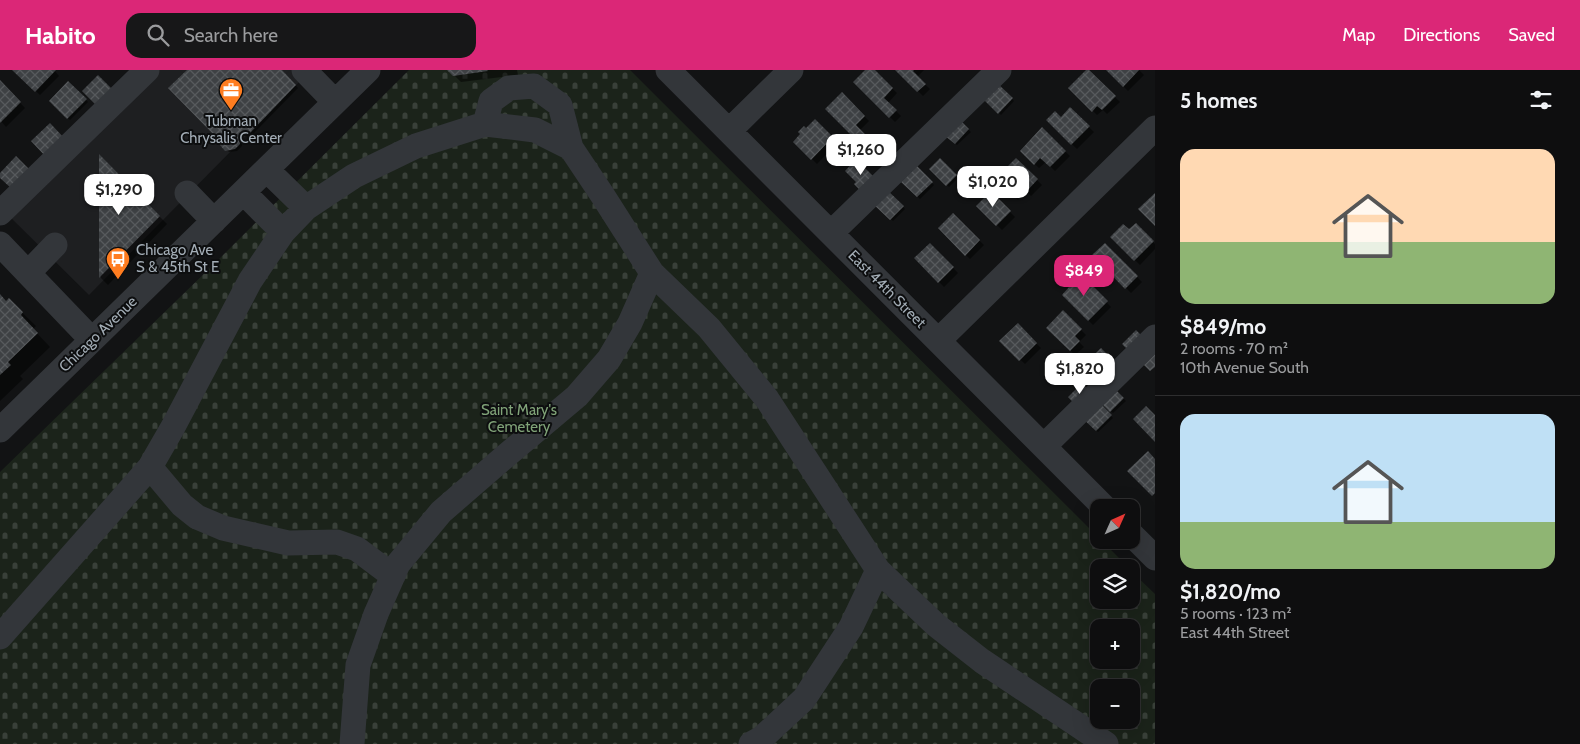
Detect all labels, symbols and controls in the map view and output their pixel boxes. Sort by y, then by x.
search box [126,13,476,58]
text: Habito [25,21,96,50]
icon: search [144,21,172,49]
text: Search here [184,24,278,47]
text: Map [1342,24,1375,46]
text: Directions [1403,24,1480,46]
text: Saved [1508,24,1555,46]
office icon: Tubman Chrysalis Center [218,77,244,111]
icon: filters [1527,86,1555,114]
text: 5 homes [1180,88,1258,113]
place label: Tubman Chrysalis Center [180,112,282,147]
pin: $1,260 [820,134,902,176]
text: $1,260 [837,140,885,159]
pin: $1,020 [952,166,1034,208]
text: $1,020 [968,172,1018,191]
pin: $1,290 [78,174,160,216]
text: $1,290 [95,180,143,199]
icon: home [1323,181,1413,271]
place label: Chicago Ave S & 45th St E [136,241,219,276]
bus stop icon: Chicago Ave S & 45th St E [105,246,131,280]
street label: East 44th Street [844,246,930,332]
pin: $849 [1054,254,1114,297]
text: $849 [1065,261,1103,280]
street label: Chicago Avenue [55,292,141,376]
text: $849/mo [1180,314,1266,339]
text: 2 rooms · 70 m² [1180,339,1288,358]
pin: $1,820 [1039,352,1121,395]
text: 10th Avenue South [1180,358,1309,377]
text: $1,820 [1056,359,1104,378]
park label: Saint Mary's Cemetery [481,401,557,436]
icon: home [1323,447,1413,537]
north arrow [1090,499,1140,549]
map controls [1090,499,1140,729]
button: layers [1090,559,1140,609]
text: $1,820/mo [1180,579,1280,604]
text: 5 rooms · 123 m² [1180,604,1292,623]
button: + [1090,619,1140,669]
text: East 44th Street [1180,623,1289,642]
button: − [1090,679,1140,729]

